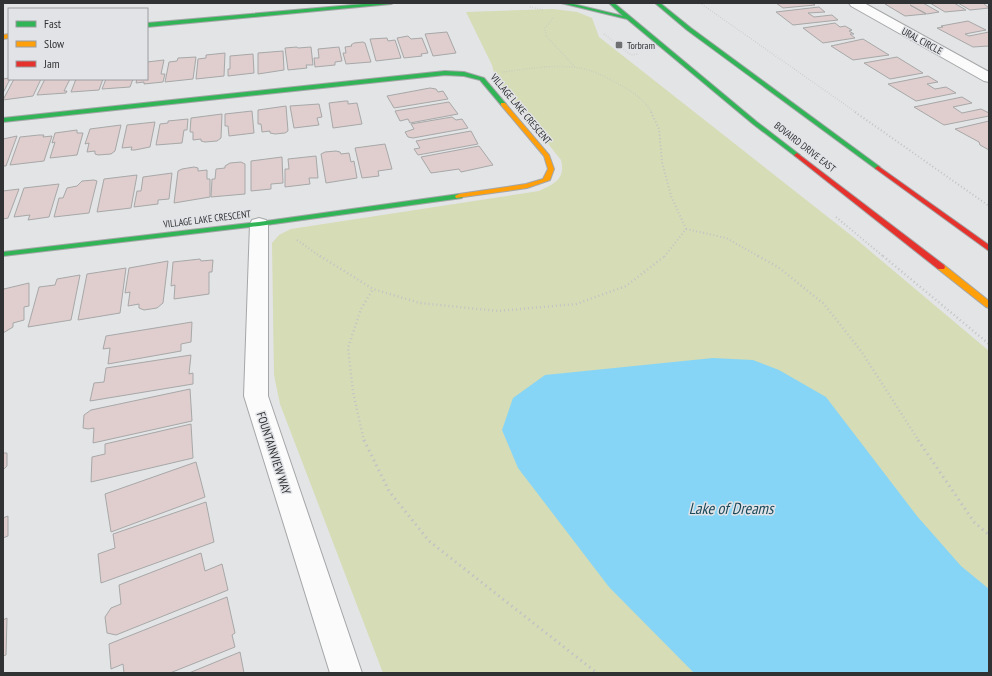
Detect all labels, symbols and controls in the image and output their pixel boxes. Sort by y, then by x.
legend [8,8,148,80]
text: Fast [44,16,62,31]
street label: URAL CIRCLE [899,24,945,58]
text: Slow [44,36,65,51]
place label: Torbram [627,39,655,52]
marker: Torbram [614,40,624,50]
text: Jam [43,56,60,71]
street label: VILLAGE LAKE CRESCENT [487,70,555,147]
street label: BOVAIRD DRIVE EAST [772,119,839,175]
street label: VILLAGE LAKE CRESCENT [161,207,252,231]
street label: FOUNTAINVIEW WAY [254,410,295,497]
water label: Lake of Dreams [689,498,775,518]

